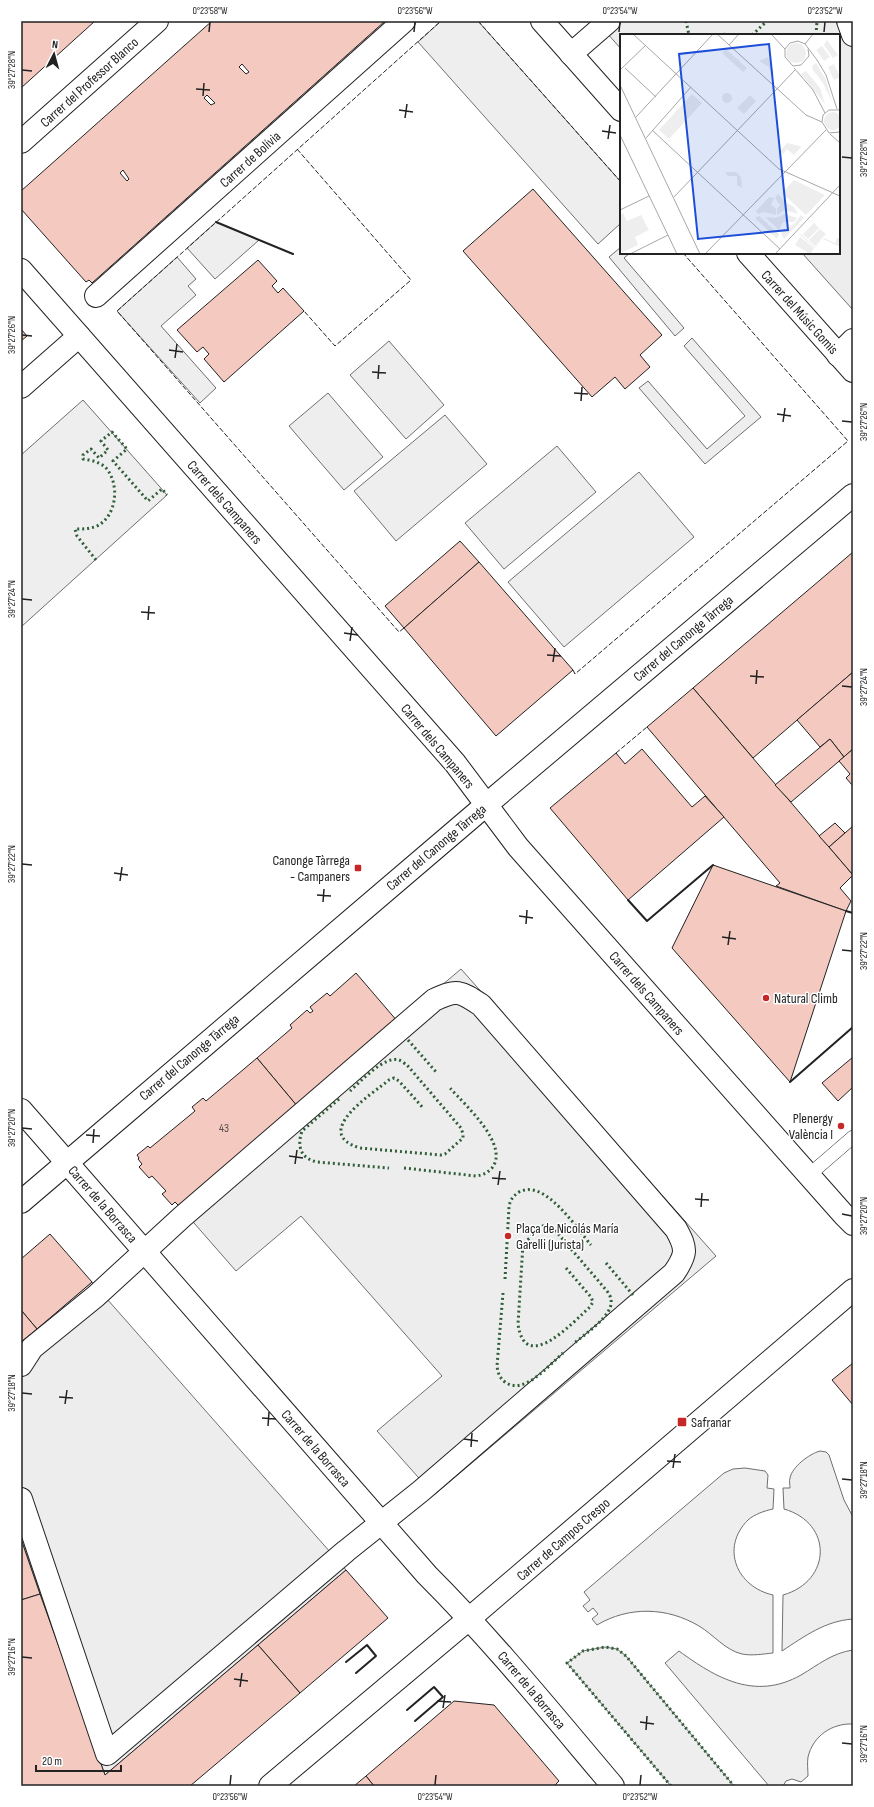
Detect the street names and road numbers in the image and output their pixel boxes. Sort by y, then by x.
street label: Carrer del Professor Blanco [37,34,142,131]
street label: Carrer de Bolívia [216,128,284,191]
street label: Carrer del Músic Gomis [758,267,842,358]
street label: Carrer dels Campaners [184,457,266,548]
street label: Carrer del Canonge Tàrrega [630,592,737,685]
street label: Carrer dels Campaners [397,700,478,792]
street label: Carrer del Canonge Tàrrega [383,801,490,894]
street label: Carrer dels Campaners [606,948,688,1039]
street label: Carrer del Canonge Tàrrega [136,1011,243,1104]
street label: Carrer de la Borrasca [65,1162,141,1246]
street label: Carrer de la Borrasca [278,1406,354,1490]
street label: Carrer de Campos Crespo [513,1494,614,1584]
street label: Carrer de la Borrasca [494,1648,569,1733]

